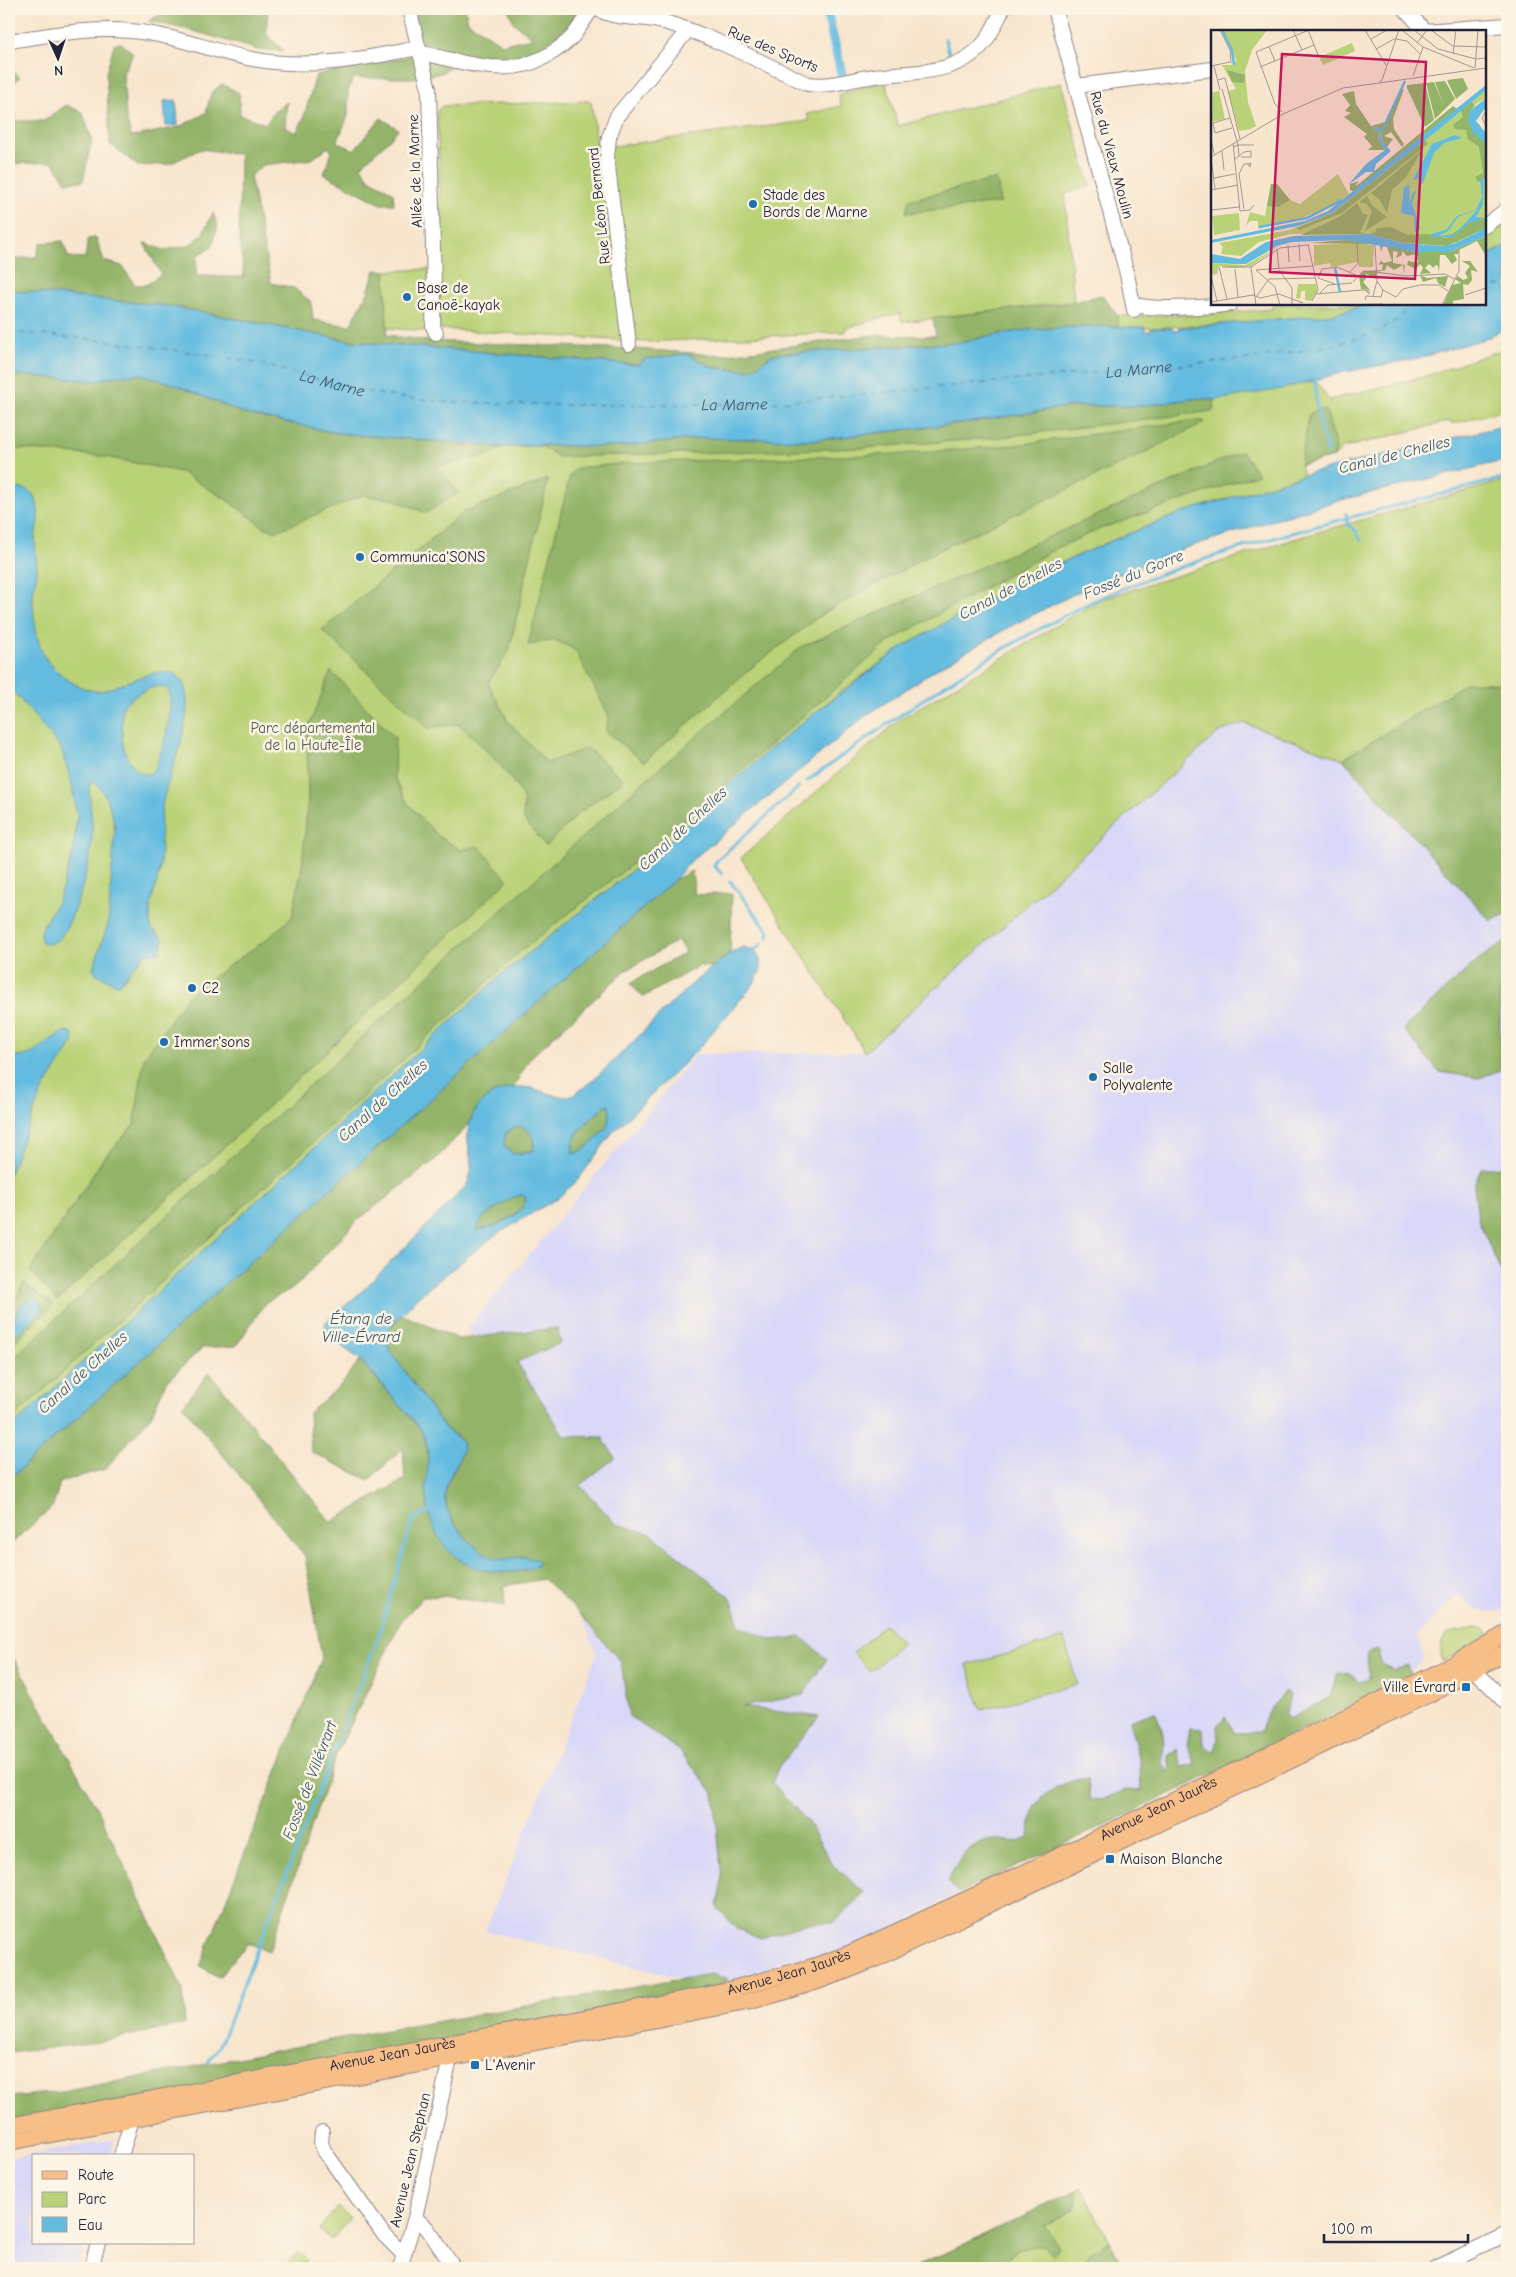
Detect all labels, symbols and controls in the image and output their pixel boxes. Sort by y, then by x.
street label: Rue des Sports [725,22,821,76]
inset map [1211,30,1486,305]
north arrow [32,32,82,82]
text: N [54,62,64,79]
street label: Rue du Vieux Moulin [1086,89,1138,221]
street label: Allée de la Marne [404,113,426,228]
street label: Rue Léon Bernard [584,147,614,265]
place label: Stade des Bords de Marne [763,186,868,221]
marker: Stade des Bords de Marne [747,198,759,210]
place label: Base de Canoë-kayak [417,279,501,314]
marker: Base de Canoë-kayak [401,291,413,303]
water label: La Marne [1105,358,1173,382]
water label: La Marne [298,367,367,401]
water label: La Marne [701,395,769,414]
water label: Canal de Chelles [1337,432,1452,477]
water label: Fossé du Gorre [1081,547,1186,603]
place label: Communica'SONS [370,548,485,566]
marker: Communica'SONS [354,551,366,563]
water label: Canal de Chelles [956,554,1065,624]
park label: Parc départemental de la Haute-Île [251,719,375,754]
water label: Canal de Chelles [635,783,731,874]
place label: C2 [202,979,219,997]
marker: C2 [186,982,198,994]
place label: Immer'sons [174,1033,250,1051]
marker: Immer'sons [158,1036,170,1048]
water label: Canal de Chelles [334,1056,431,1146]
place label: Salle Polyvalente [1103,1059,1173,1094]
marker: Salle Polyvalente [1087,1071,1099,1083]
water label: Étang de Ville-Évrard [322,1309,401,1346]
water label: Canal de Chelles [34,1328,131,1418]
place label: Ville Évrard [1383,1677,1456,1696]
marker: Ville Évrard [1460,1681,1472,1693]
water label: Fossé de Villévrart [279,1718,341,1842]
street label: Avenue Jean Jaurès [1097,1772,1220,1844]
place label: Maison Blanche [1120,1850,1223,1868]
marker: Maison Blanche [1104,1853,1116,1865]
street label: Avenue Jean Jaurès [725,1945,853,1999]
street label: Avenue Jean Jaurès [328,2033,457,2075]
place label: L'Avenir [485,2056,535,2074]
marker: L'Avenir [469,2059,481,2071]
street label: Avenue Jean Stephan [386,2091,434,2229]
legend [32,2154,195,2244]
text: Route [78,2166,114,2184]
text: Parc [78,2190,106,2208]
scale bar [1324,2212,1467,2244]
text: Eau [78,2216,102,2234]
text: 100 m [1331,2220,1373,2238]

